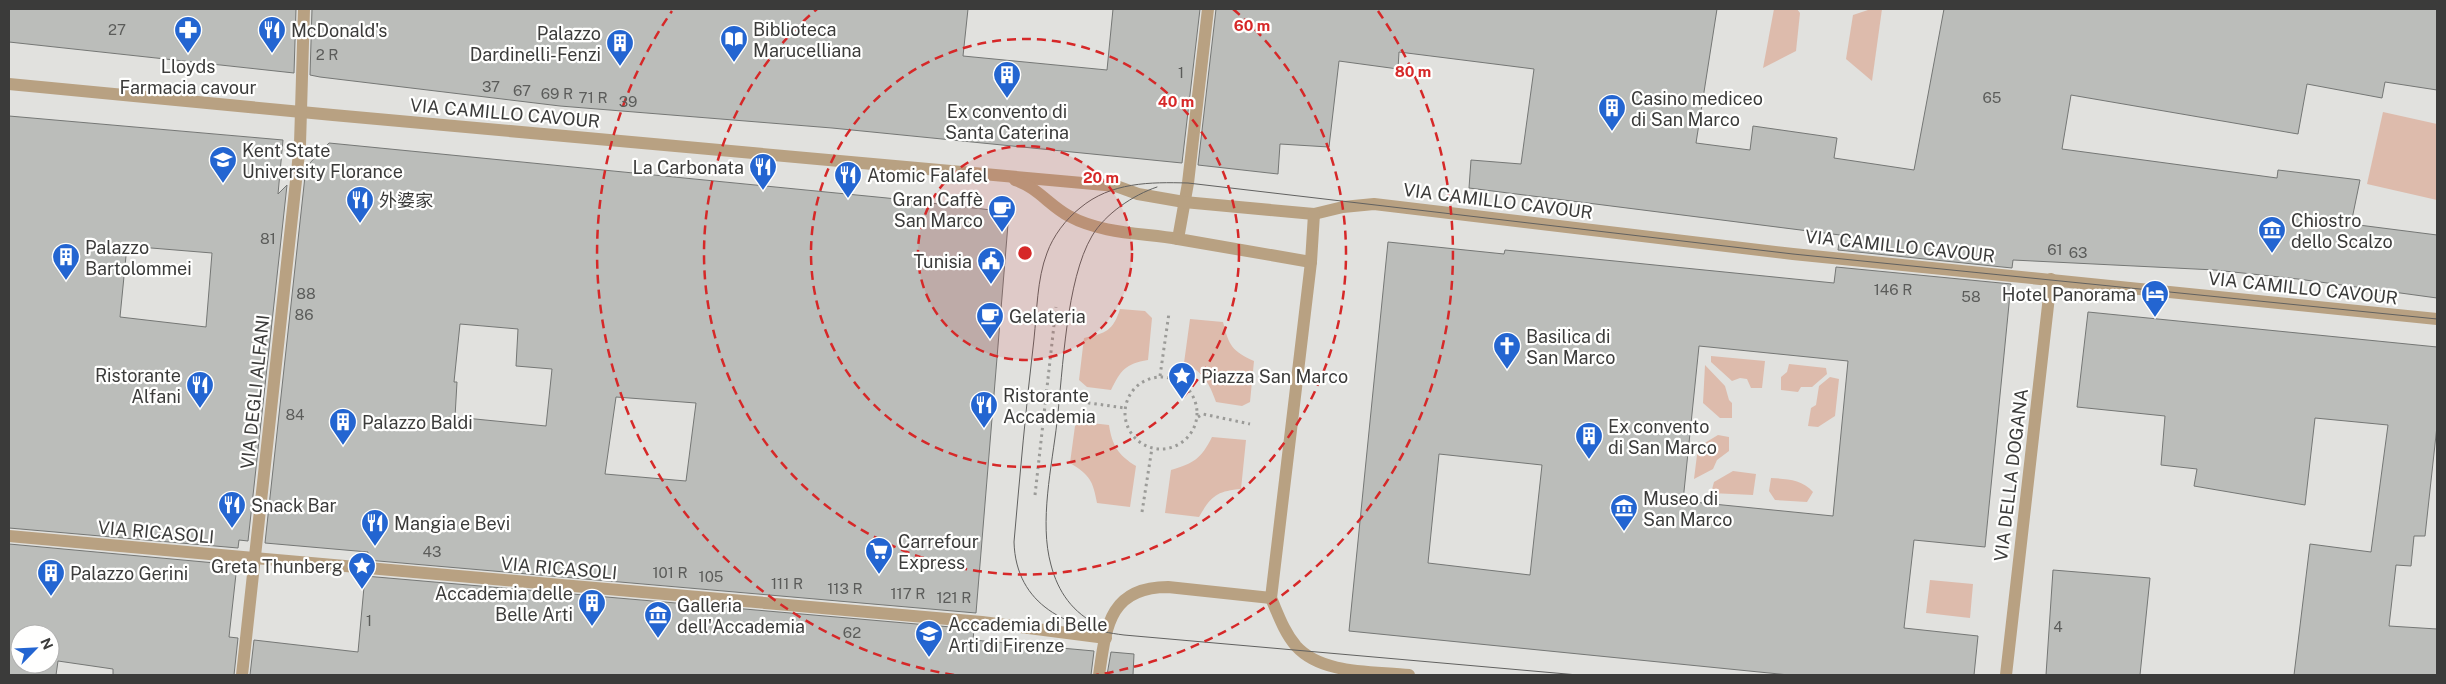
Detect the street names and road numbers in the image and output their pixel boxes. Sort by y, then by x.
street label: VIA CAMILLO CAVOUR [409,94,601,132]
street label: VIA CAMILLO CAVOUR [1402,179,1594,223]
street label: VIA CAMILLO CAVOUR [1804,226,1996,266]
street label: VIA CAMILLO CAVOUR [2207,268,2399,308]
street label: VIA DEGLI ALFANI [236,314,274,470]
street label: VIA DELLA DOGANA [1990,387,2032,563]
street label: VIA RICASOLI [97,516,215,548]
street label: VIA RICASOLI [500,552,618,584]

